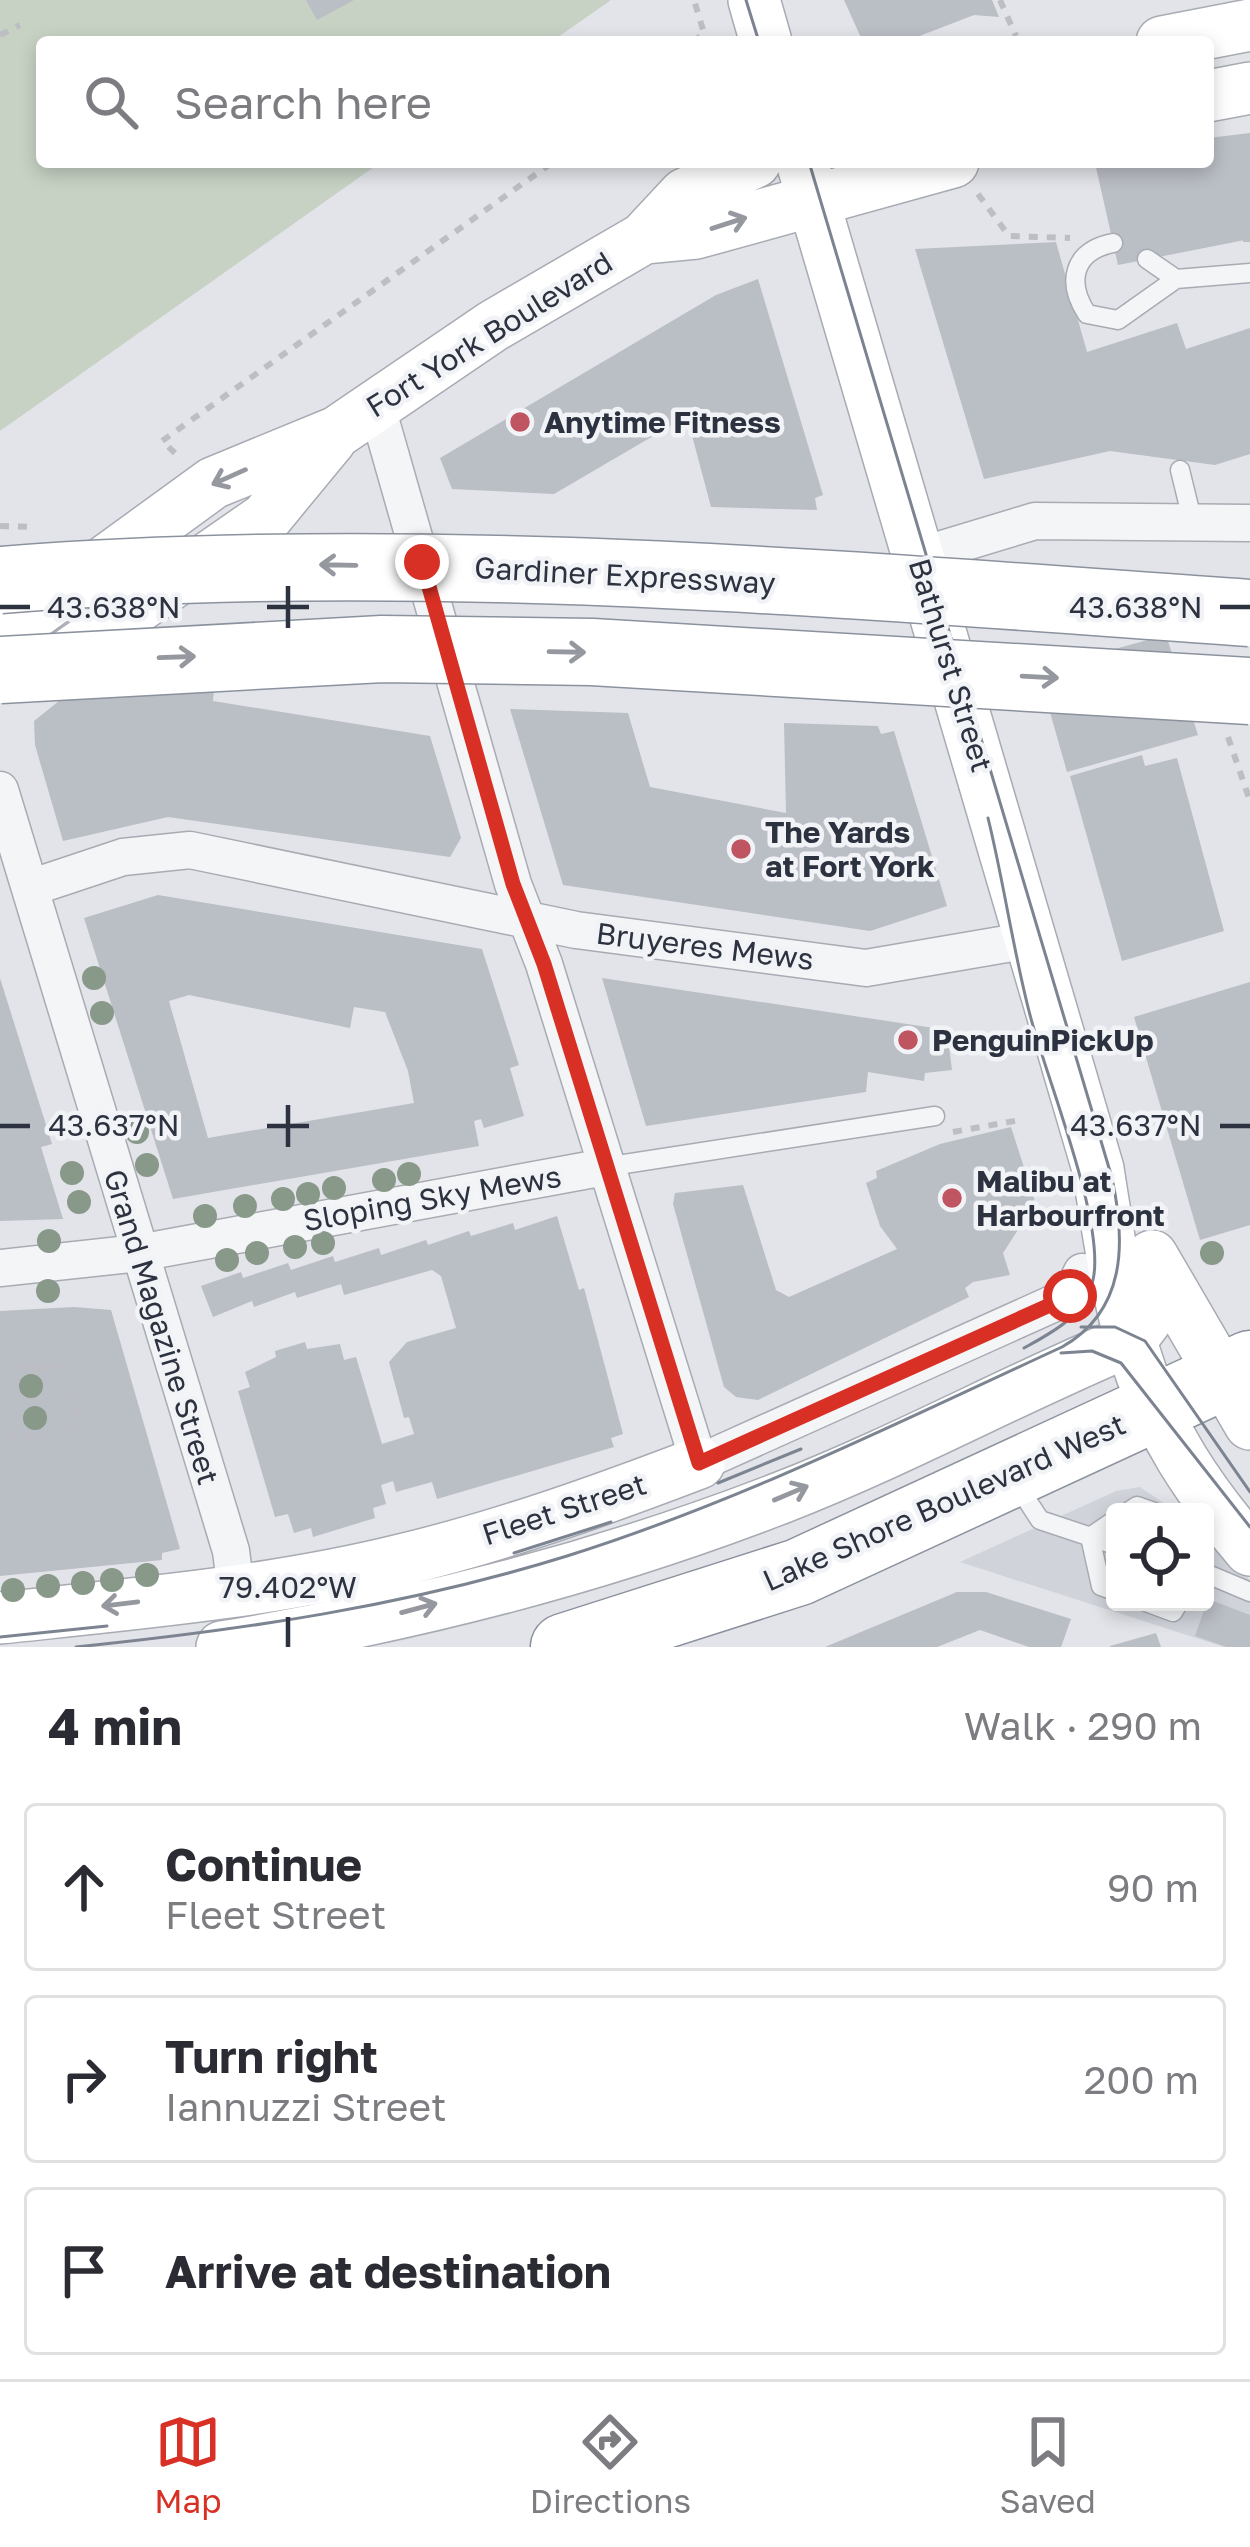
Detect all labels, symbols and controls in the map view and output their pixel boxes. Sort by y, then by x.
search box [36,36,1214,168]
icon: search [78,69,144,135]
text: Search here [174,75,432,129]
one-way arrow [709,210,747,232]
street label: Fort York Boulevard [359,244,619,424]
place label: Anytime Fitness [544,404,781,440]
marker: Anytime Fitness [507,409,533,435]
one-way arrow [211,467,247,489]
route end [395,535,449,589]
street label: Gardiner Expressway [473,549,777,601]
one-way arrow [319,554,358,576]
street label: Bathurst Street [901,554,1001,776]
text: 43.638°N [47,589,181,625]
text: 43.638°N [1069,589,1203,625]
one-way arrow [547,640,586,663]
one-way arrow [157,645,196,668]
one-way arrow [1020,666,1059,689]
place label: The Yards at Fort York [765,814,935,884]
marker: The Yards at Fort York [728,836,754,862]
street label: Bruyeres Mews [594,915,816,977]
place label: PenguinPickUp [932,1022,1154,1058]
marker: PenguinPickUp [895,1027,921,1053]
text: 43.637°N [49,1107,179,1143]
text: 43.637°N [1071,1107,1201,1143]
street label: Sloping Sky Mews [300,1158,564,1238]
place label: Malibu at Harbourfront [976,1163,1165,1233]
street label: Grand Magazine Street [97,1165,227,1489]
marker: Malibu at Harbourfront [939,1185,965,1211]
route start [1043,1269,1097,1323]
street label: Lake Shore Boulevard West [757,1406,1131,1598]
street label: Fleet Street [477,1466,651,1552]
one-way arrow [772,1481,809,1502]
map controls [1106,1503,1214,1611]
button: locate [1106,1503,1214,1611]
text: 79.402°W [219,1569,357,1605]
one-way arrow [101,1594,140,1616]
one-way arrow [399,1595,437,1617]
text: 4 min [48,1695,182,1756]
text: Walk · 290 m [964,1702,1202,1749]
text: Continue [165,1837,362,1891]
icon: ahead [51,1854,117,1920]
text: 90 m [1107,1864,1199,1911]
text: Fleet Street [165,1891,386,1938]
text: Turn right [165,2029,378,2083]
icon: right [51,2046,117,2112]
text: 200 m [1084,2056,1199,2103]
text: Iannuzzi Street [165,2083,447,2130]
icon: arrive [51,2238,117,2304]
text: Arrive at destination [165,2244,611,2298]
tab: Map [154,2409,222,2520]
tab: Directions [530,2409,691,2520]
tab: Saved [999,2409,1096,2520]

